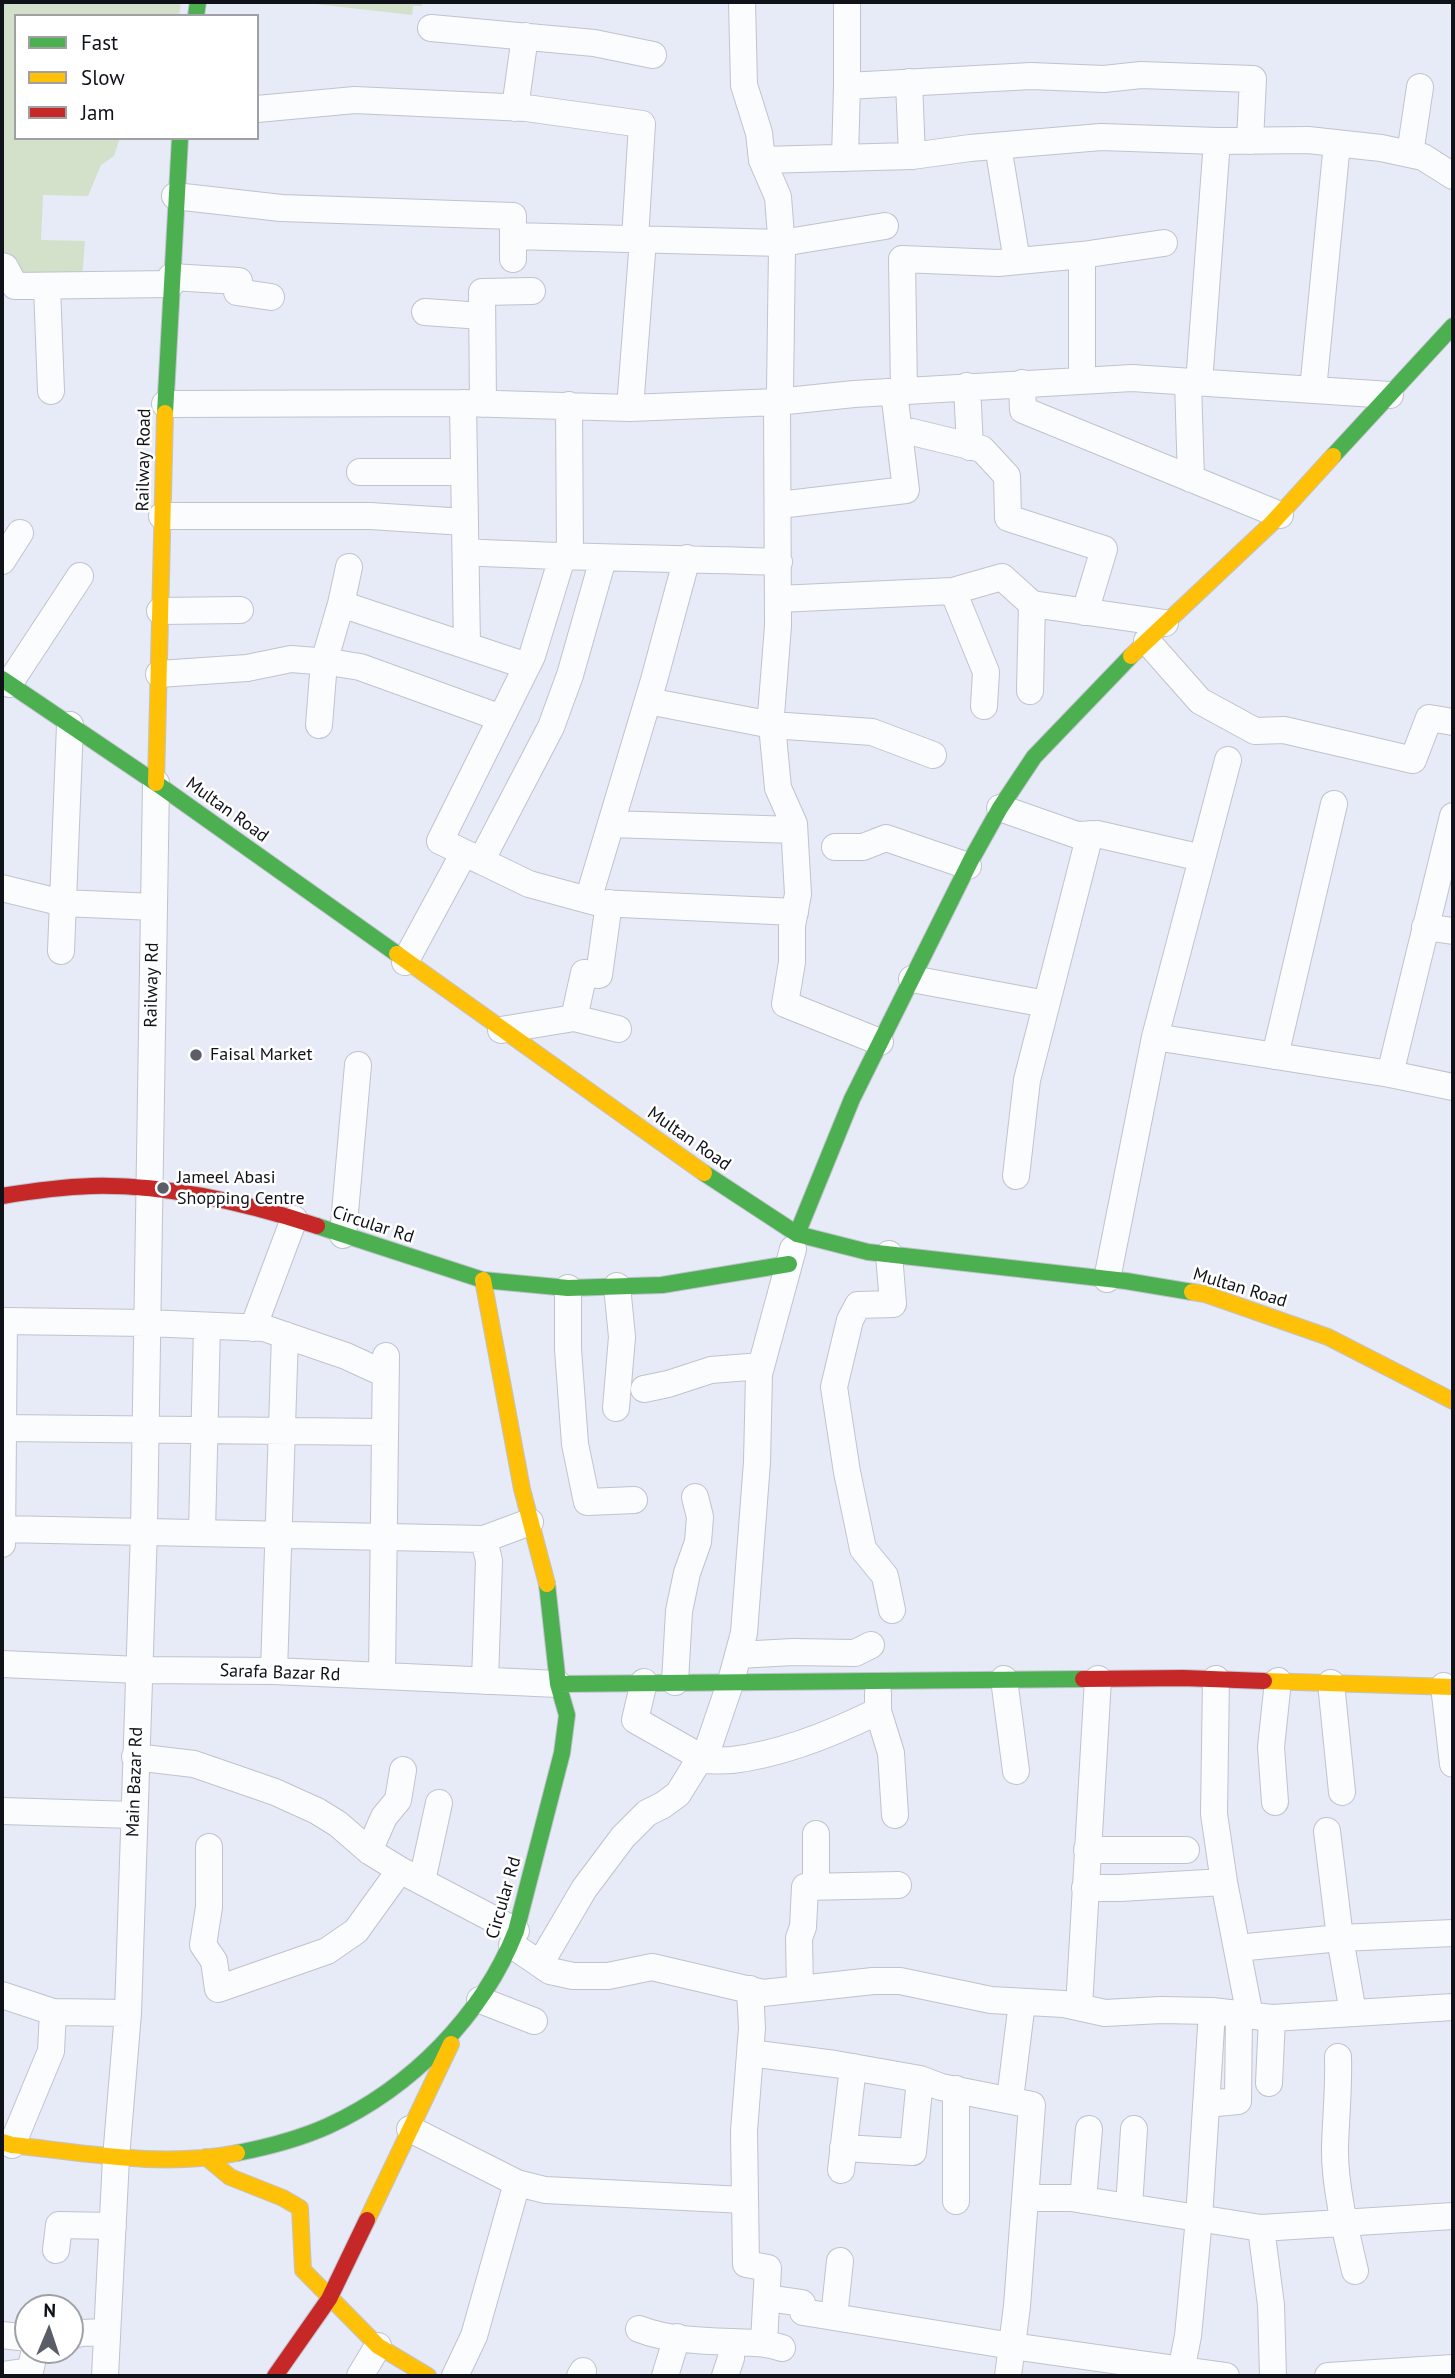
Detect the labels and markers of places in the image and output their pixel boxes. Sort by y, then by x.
place label: Faisal Market [210,1044,313,1066]
marker: Faisal Market [188,1047,204,1063]
place label: Jameel Abasi Shopping Centre [177,1167,305,1210]
marker: Jameel Abasi Shopping Centre [155,1180,171,1196]

